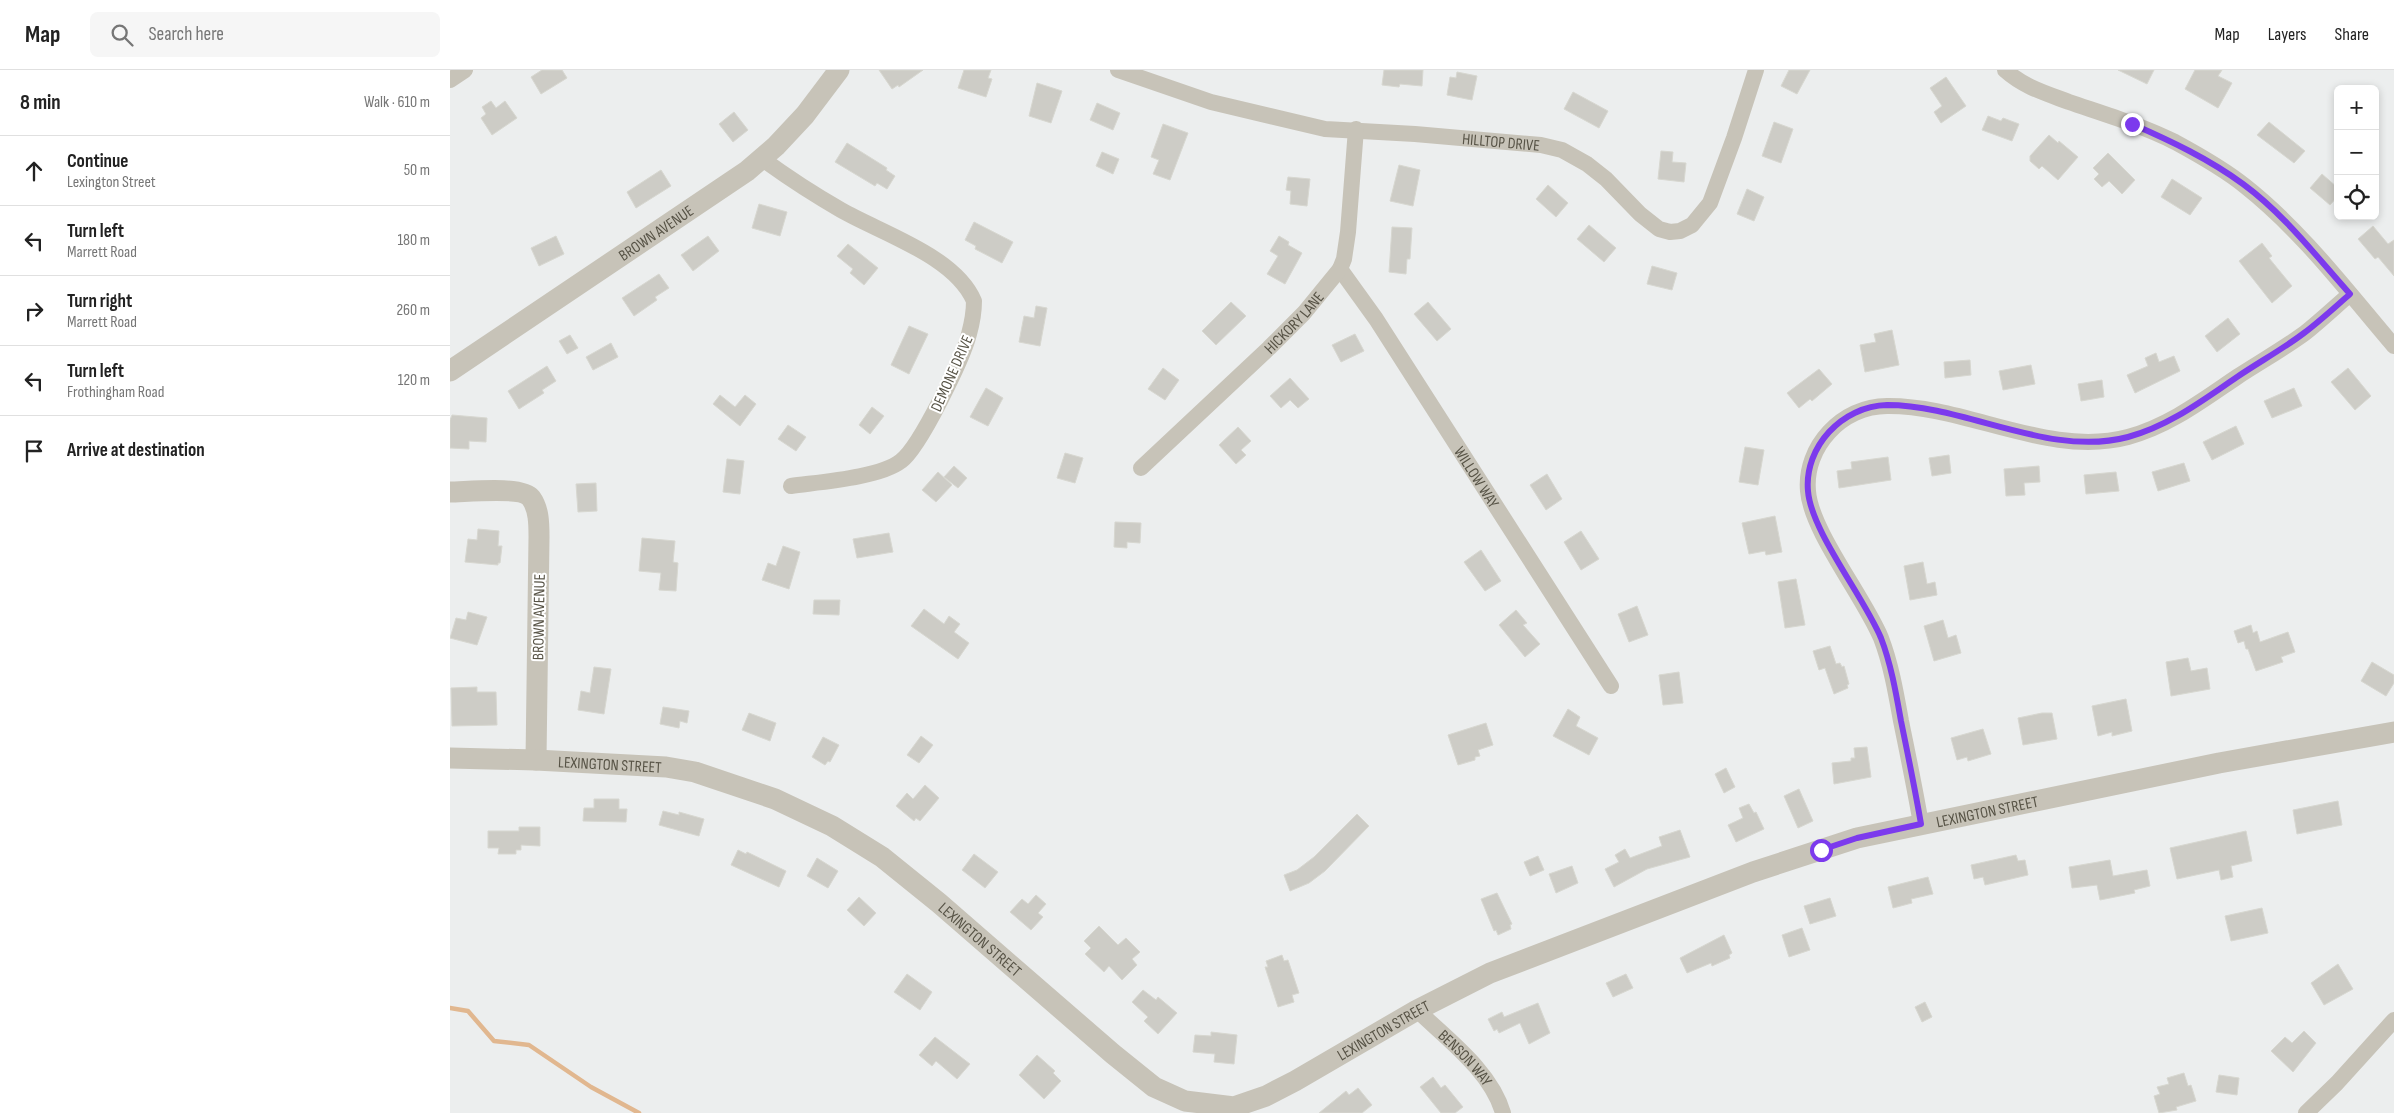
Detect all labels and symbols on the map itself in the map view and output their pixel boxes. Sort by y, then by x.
route end [2121,113,2144,136]
street label: HILLTOP DRIVE [1461,130,1541,156]
street label: BROWN AVENUE [615,202,698,266]
street label: HICKORY LANE [1261,288,1328,358]
street label: DEMONE DRIVE [927,333,978,415]
street label: WILLOW WAY [1449,443,1503,512]
street label: BROWN AVENUE [529,574,550,660]
street label: LEXINGTON STREET [557,753,663,778]
street label: LEXINGTON STREET [1935,793,2041,832]
route start [1810,839,1833,862]
street label: LEXINGTON STREET [934,899,1025,982]
street label: LEXINGTON STREET [1334,997,1434,1065]
street label: BENSON WAY [1434,1026,1496,1090]

